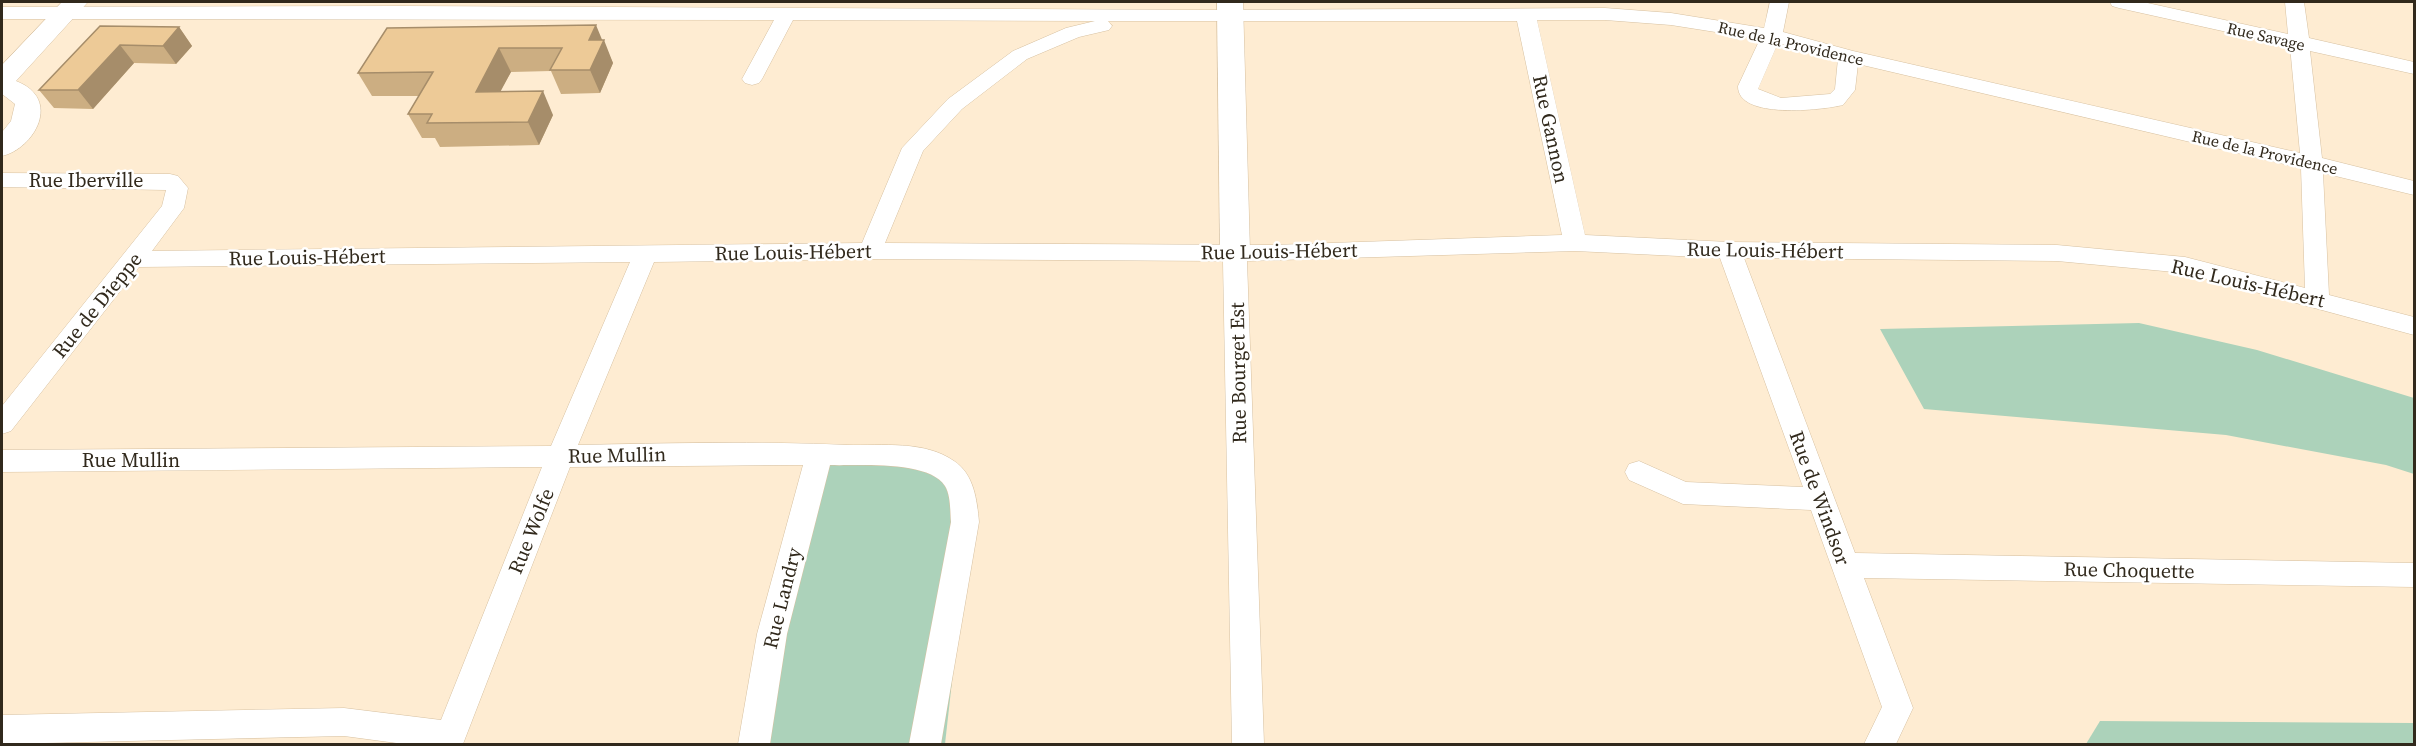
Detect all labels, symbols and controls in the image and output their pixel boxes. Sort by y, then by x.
street label: Rue de la Providence [1716,16,1866,70]
street label: Rue Savage [2225,16,2307,56]
street label: Rue Gannon [1526,72,1576,186]
street label: Rue de la Providence [2190,125,2340,179]
street label: Rue Iberville [28,166,144,194]
street label: Rue Louis-Hébert [1686,235,1844,265]
street label: Rue Louis-Hébert [1200,236,1358,266]
street label: Rue Louis-Hébert [714,237,872,267]
street label: Rue Louis-Hébert [228,242,386,272]
street label: Rue de Dieppe [46,246,148,364]
street label: Rue Louis-Hébert [2168,252,2328,314]
street label: Rue Bourget Est [1223,302,1253,444]
street label: Rue de Windsor [1783,427,1857,570]
street label: Rue Mullin [568,440,666,470]
street label: Rue Mullin [82,446,180,474]
street label: Rue Wolfe [501,484,561,578]
street label: Rue Landry [756,544,808,652]
street label: Rue Choquette [2063,555,2195,585]

